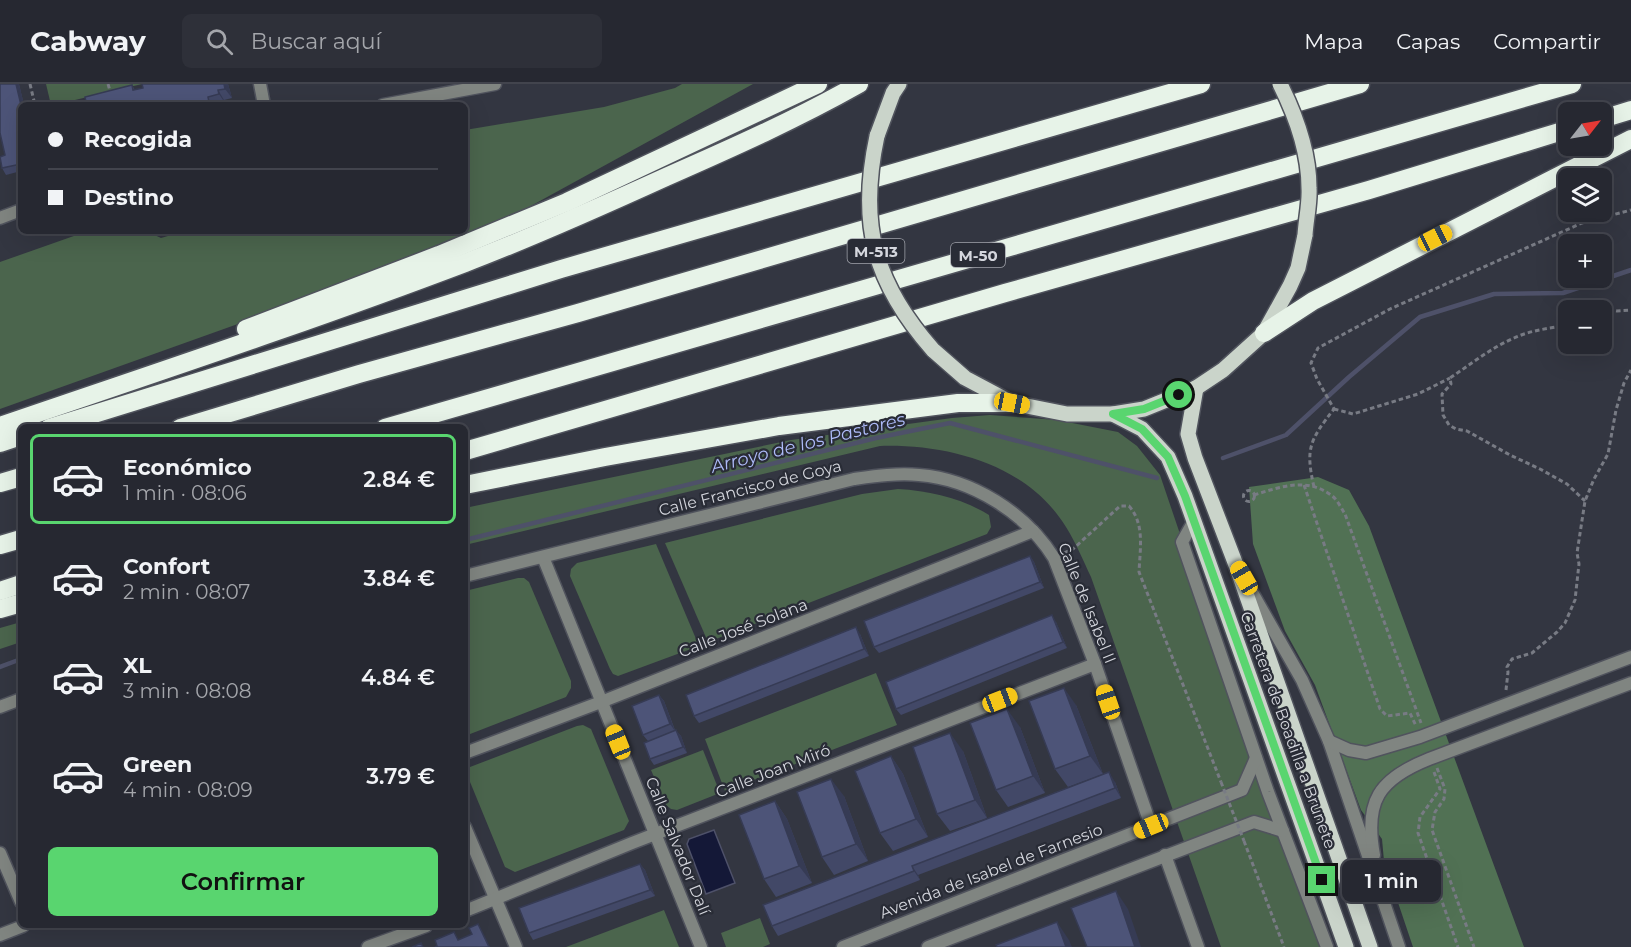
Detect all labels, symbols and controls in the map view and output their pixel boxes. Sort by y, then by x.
search box [182,14,602,68]
text: Cabway [30,24,146,58]
icon: search [203,25,236,58]
text: Buscar aquí [251,28,381,55]
text: Mapa [1304,29,1363,54]
text: Capas [1396,29,1460,54]
text: Compartir [1493,29,1601,54]
north arrow [1558,102,1612,156]
map controls [1558,102,1612,354]
text: Recogida [84,126,192,153]
button: layers [1558,168,1612,222]
text: Destino [84,184,174,211]
car [1415,222,1455,254]
button: + [1558,234,1612,288]
road number: M-513 [848,239,904,263]
road number: M-50 [951,243,1005,267]
button: − [1558,300,1612,354]
route start [1165,381,1192,408]
car [993,391,1031,415]
water label: Arroyo de los Pastores [708,408,908,478]
icon: car [51,452,105,506]
text: Económico [123,454,252,481]
street label: Calle Francisco de Goya [657,456,843,520]
text: 2.84 € [363,466,435,493]
text: 1 min · 08:06 [123,481,247,505]
street label: Calle de Isabel II [1054,540,1120,666]
icon: car [51,551,105,605]
text: Confort [123,553,210,580]
car [1227,558,1261,598]
text: 3.84 € [364,565,435,592]
text: 2 min · 08:07 [123,580,250,604]
street label: Calle José Solana [676,595,810,661]
street label: Carretera de Boadilla a Brunete [1236,609,1340,851]
icon: car [51,650,105,704]
text: XL [123,652,152,679]
text: 4.84 € [361,664,435,691]
text: 3 min · 08:08 [123,679,251,703]
car [1094,682,1122,722]
car [980,685,1020,715]
car [603,722,633,762]
street label: Calle Joan Miró [713,740,833,802]
icon: car [51,749,105,803]
text: Green [123,751,192,778]
text: 3.79 € [366,763,435,790]
street label: Calle Salvador Dalí [642,774,715,918]
text: 4 min · 08:09 [123,778,253,802]
car [1131,811,1171,841]
street label: Avenida de Isabel de Farnesio [877,820,1105,922]
button: Confirmar [48,847,438,916]
callout: 1 min [1343,859,1442,901]
route end [1308,866,1335,893]
text: 1 min [1365,869,1418,893]

